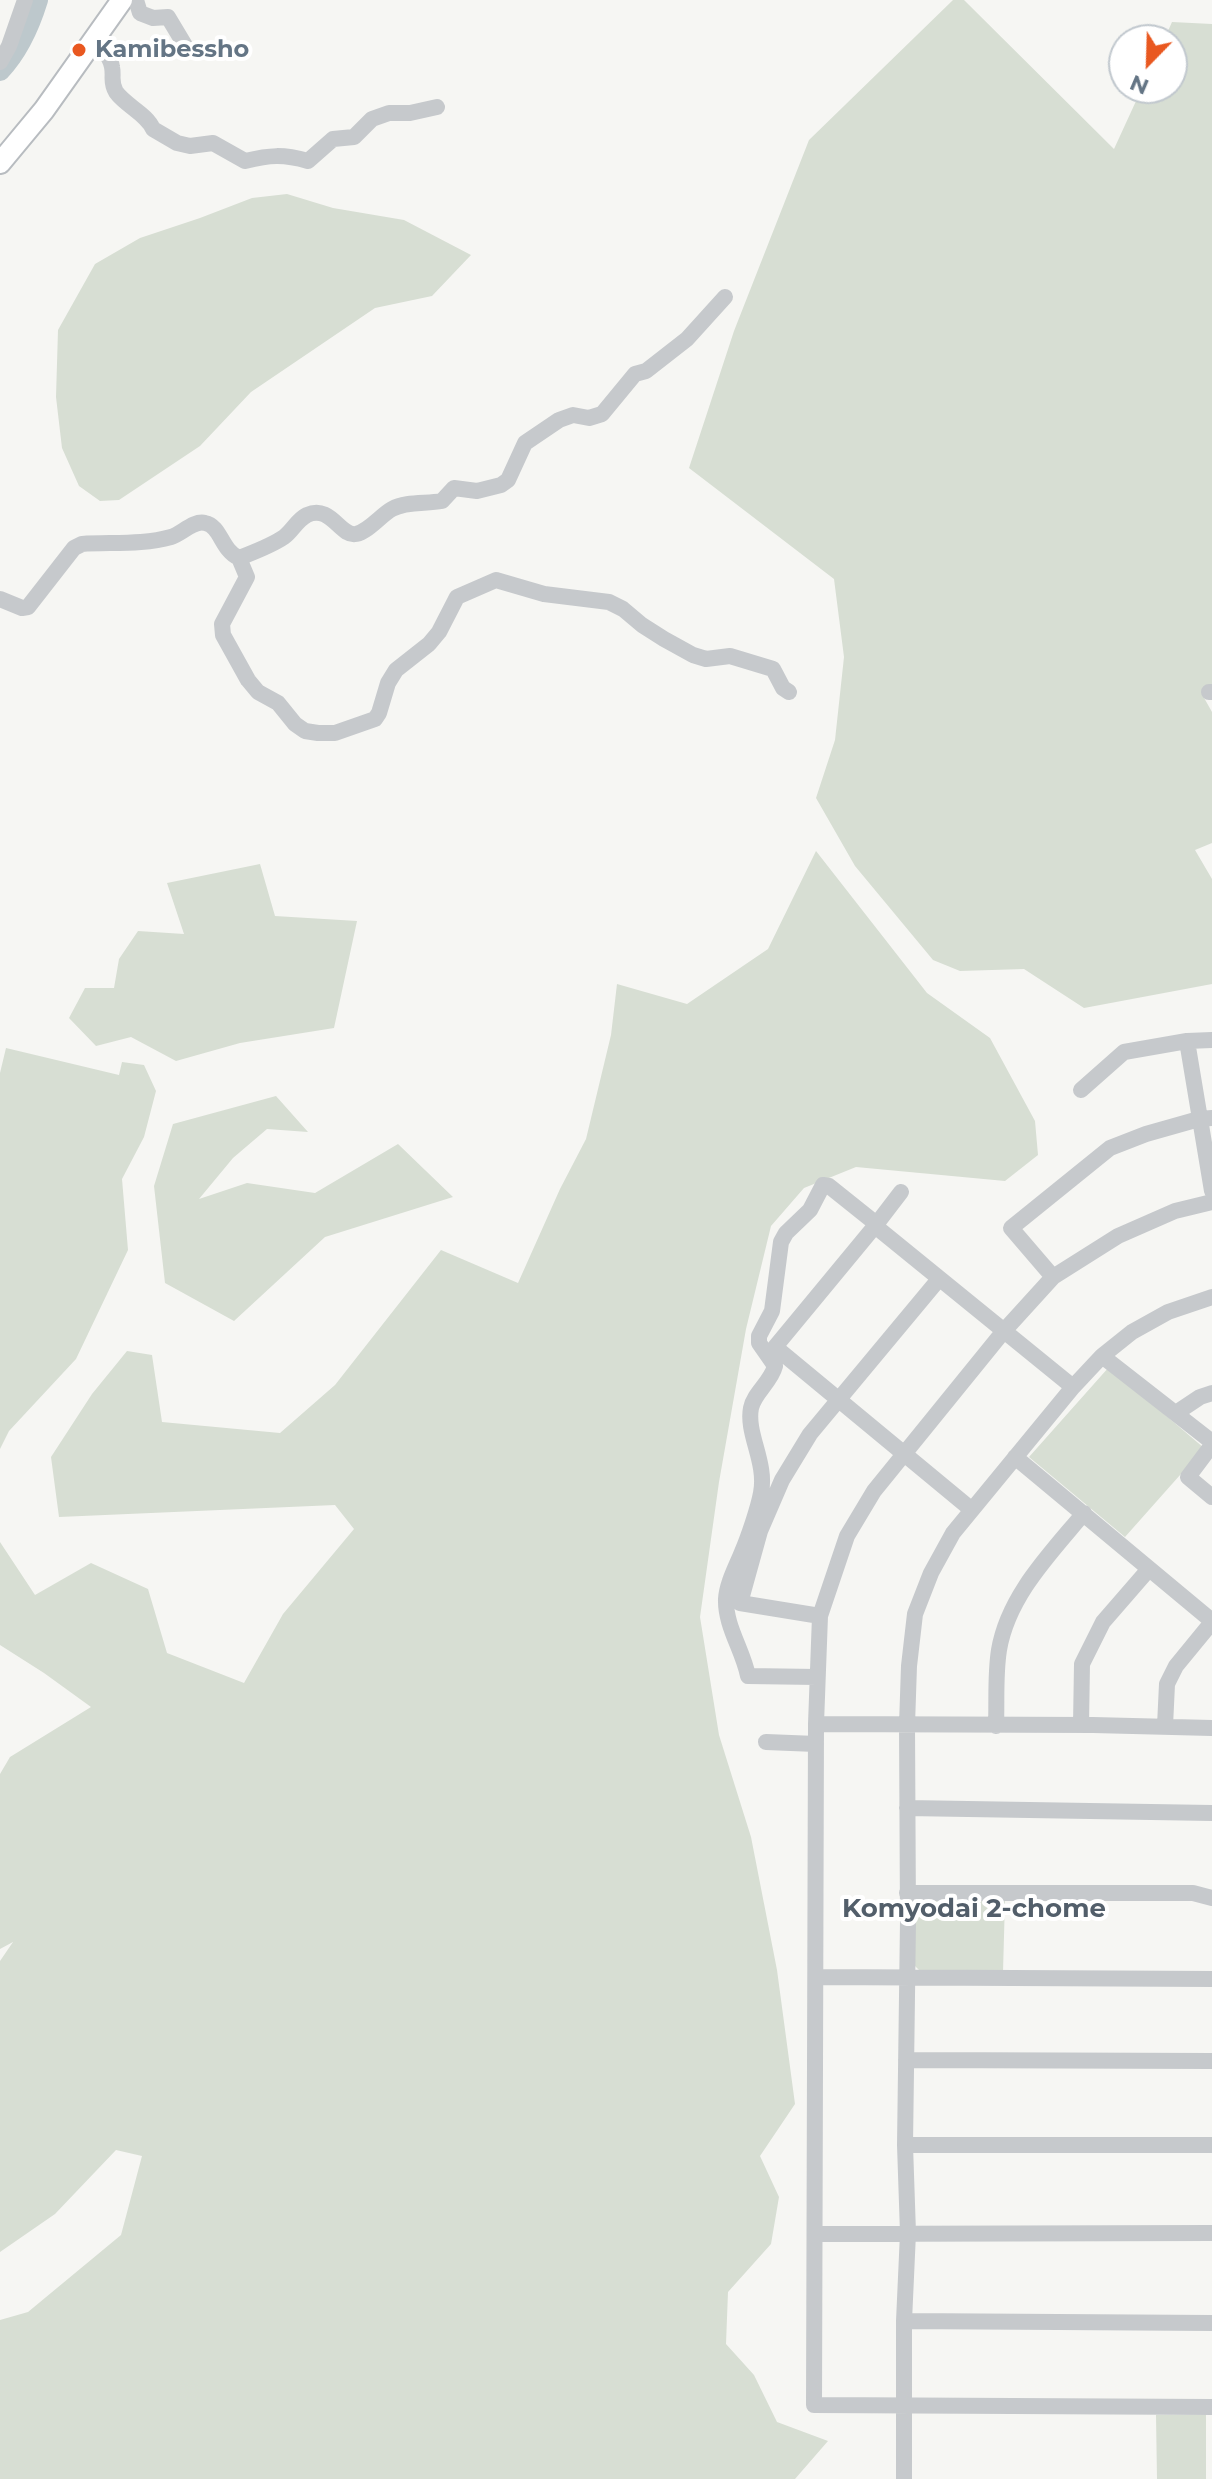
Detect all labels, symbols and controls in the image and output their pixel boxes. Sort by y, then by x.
north arrow [1108,24,1188,104]
place label: Kamibessho [95,36,249,64]
marker: Kamibessho [70,41,88,59]
text: N [1126,69,1153,101]
district label: Komyodai 2-chome [842,1893,1106,1925]

